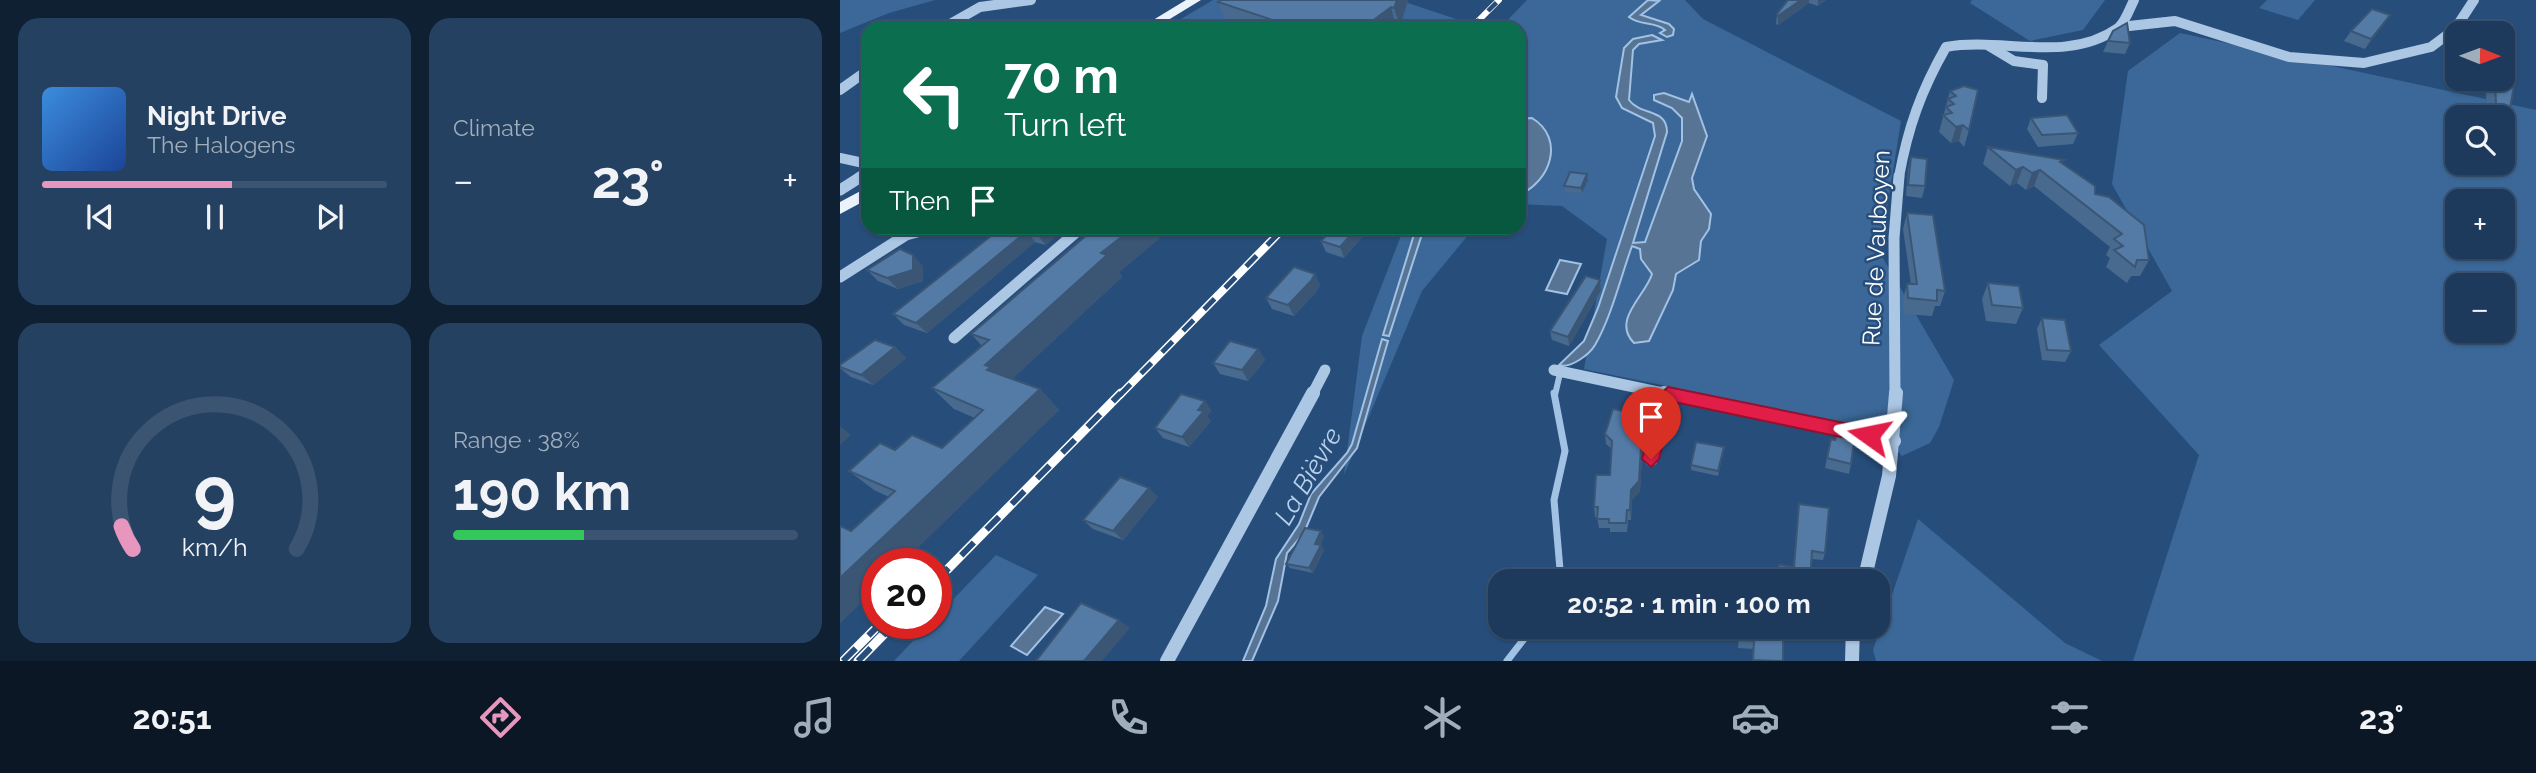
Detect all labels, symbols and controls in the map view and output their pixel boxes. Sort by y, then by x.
north arrow [2445,21,2515,91]
map controls [2445,21,2515,343]
text: 70 m [1004,47,1119,104]
icon: left [889,49,980,140]
text: Night Drive [147,101,286,131]
button: search [2445,105,2515,175]
text: Turn left [1004,106,1126,143]
text: Climate [453,114,535,141]
text: The Halogens [147,131,295,158]
text: 23° [592,149,664,210]
street label: Rue de Vauboyen [1856,149,1896,347]
text: − [453,158,473,203]
text: + [782,158,798,203]
icon: arrive [964,182,1002,220]
text: Then [889,186,950,216]
button: + [2445,189,2515,259]
icon: previous [81,198,119,236]
icon: pause [196,198,234,236]
icon: next [311,198,349,236]
button: − [2445,273,2515,343]
pin [1621,387,1681,459]
icon: arrive [1632,398,1670,436]
position arrow [1832,398,1906,472]
water label: La Bièvre [1268,422,1348,530]
text: Range · 38% [453,426,580,453]
text: 9 [193,451,236,536]
text: 190 km [453,461,631,522]
text: km/h [182,532,247,562]
speed limit sign: 20 [861,548,952,639]
text: 20:52 · 1 min · 100 m [1567,589,1811,619]
icon: directions [476,693,525,742]
icon: music [790,693,839,742]
icon: phone [1104,693,1153,742]
icon: climate [1418,693,1467,742]
icon: car [1731,693,1780,742]
icon: filters [2045,693,2094,742]
text: 20:51 [132,699,212,736]
text: 23° [2359,699,2404,736]

